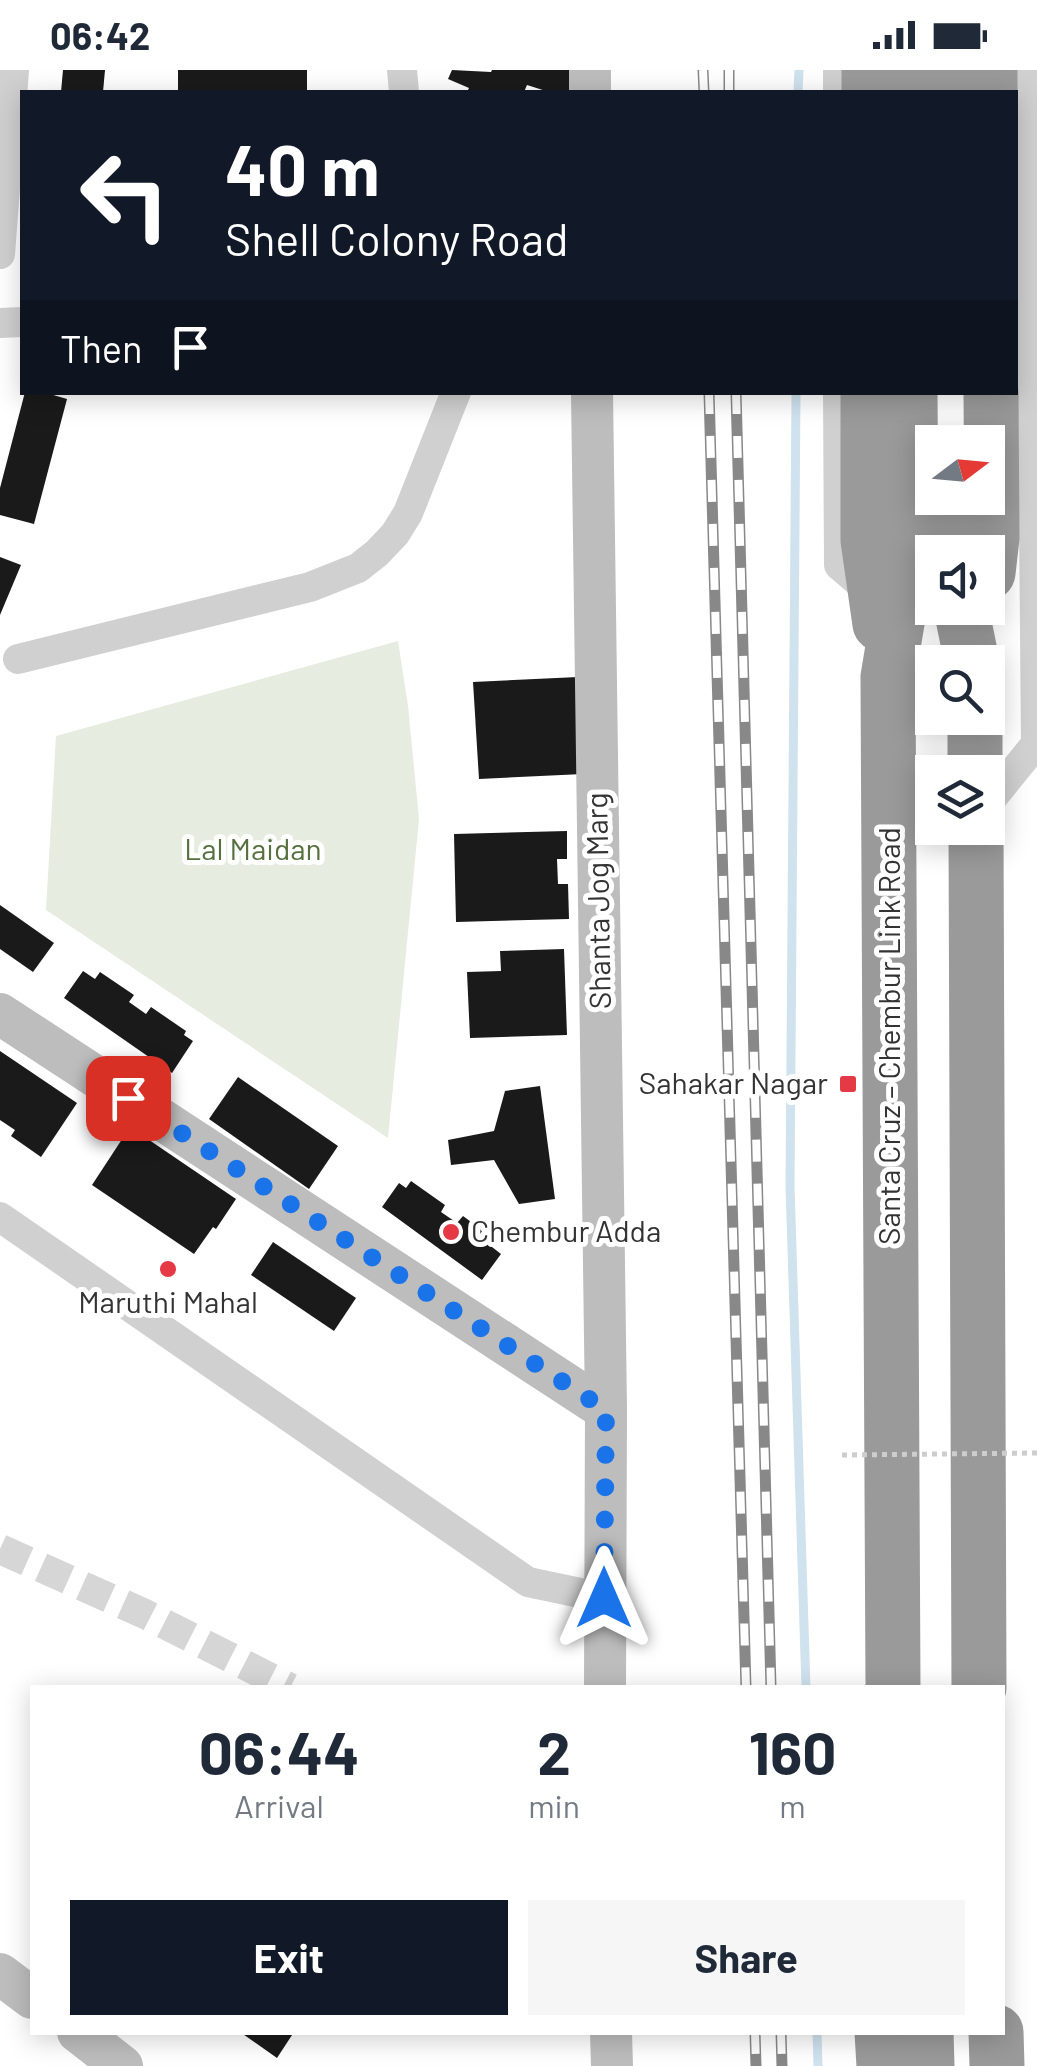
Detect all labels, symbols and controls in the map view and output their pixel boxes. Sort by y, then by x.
text: 06:42 [50,12,150,58]
text: 40 m [225,126,380,210]
icon: left [60,130,190,260]
text: Shell Colony Road [225,211,569,265]
icon: arrive [163,320,218,375]
text: Then [60,325,143,371]
north arrow [915,425,1005,515]
map controls [915,425,1005,845]
button: sound [915,535,1005,625]
button: search [915,645,1005,735]
button: layers [915,755,1005,845]
street label: Shanta Jog Marg [577,792,617,1010]
street label: Santa Cruz – Chembur Link Road [870,827,906,1245]
park label: Lal Maidan [184,830,322,866]
pin [86,1056,171,1141]
place label: Sahakar Nagar [639,1064,828,1100]
icon: arrive [101,1071,156,1126]
marker: Sahakar Nagar [837,1073,859,1095]
place label: Chembur Adda [471,1212,661,1248]
marker: Chembur Adda [440,1221,462,1243]
marker: Maruthi Mahal [157,1258,179,1280]
place label: Maruthi Mahal [78,1283,258,1319]
position arrow [552,1546,656,1650]
text: 06:44 [199,1715,360,1787]
text: 2 [537,1715,571,1787]
text: 160 [749,1715,836,1787]
text: Arrival [234,1786,324,1824]
text: min [528,1786,580,1824]
text: m [779,1786,806,1824]
button: Exit [70,1900,508,2015]
button: Share [528,1900,965,2015]

